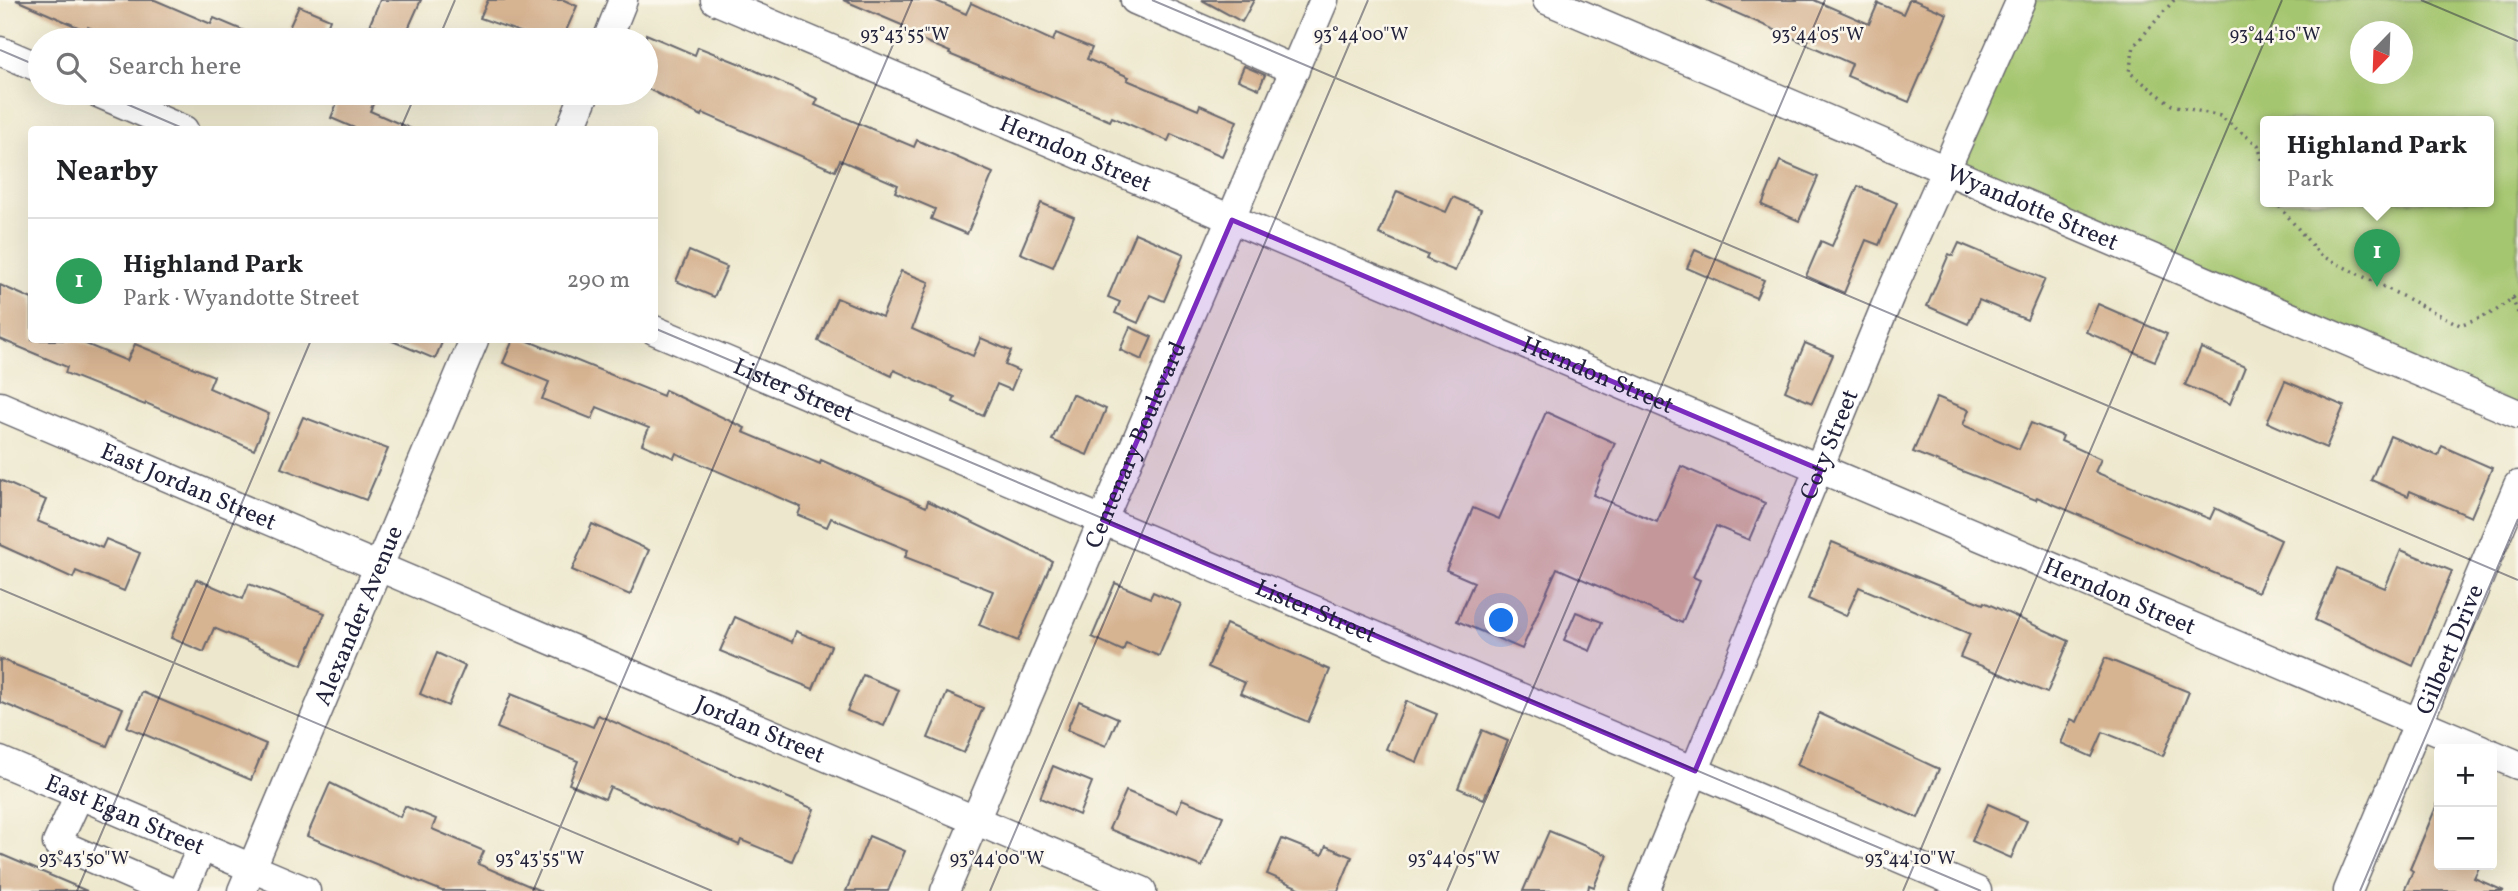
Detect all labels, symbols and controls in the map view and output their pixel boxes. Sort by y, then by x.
north arrow [2350,21,2413,84]
text: 93°43'55"W [861,23,949,48]
text: 93°44'00"W [1314,23,1408,48]
text: 93°44'05"W [1772,23,1864,48]
text: 93°44'10"W [2230,23,2320,48]
search box [28,28,658,105]
icon: search [52,48,90,86]
text: Search here [108,49,241,85]
street label: Herndon Street [994,108,1156,202]
popup [2260,116,2494,207]
text: Highland Park [2287,128,2467,164]
text: Nearby [56,151,158,193]
street label: Wyandotte Street [1940,157,2123,261]
text: Park [2287,164,2334,196]
pin: 1 [2354,229,2400,287]
text: Highland Park [123,247,303,283]
text: 1 [74,265,84,297]
text: 290 m [567,265,630,297]
text: Park · Wyandotte Street [123,283,359,315]
street label: Herndon Street [1516,329,1678,424]
street label: Centenary Boulevard [1078,337,1196,554]
street label: Lister Street [727,350,859,432]
street label: Coty Street [1793,384,1868,506]
street label: East Jordan Street [95,436,281,540]
street label: Alexander Avenue [307,521,413,712]
street label: Herndon Street [2038,550,2200,645]
street label: Lister Street [1249,572,1381,653]
street label: Gilbert Drive [2409,580,2493,721]
your location [1484,603,1518,637]
street label: Jordan Street [689,688,830,773]
map controls [2434,744,2497,870]
button: + [2434,744,2497,807]
street label: East Egan Street [39,767,210,865]
button: − [2434,807,2497,870]
text: 93°43'50"W [39,847,129,872]
text: 93°43'55"W [496,847,584,872]
text: 93°44'00"W [950,847,1044,872]
text: 93°44'05"W [1408,847,1500,872]
text: 93°44'10"W [1865,847,1955,872]

